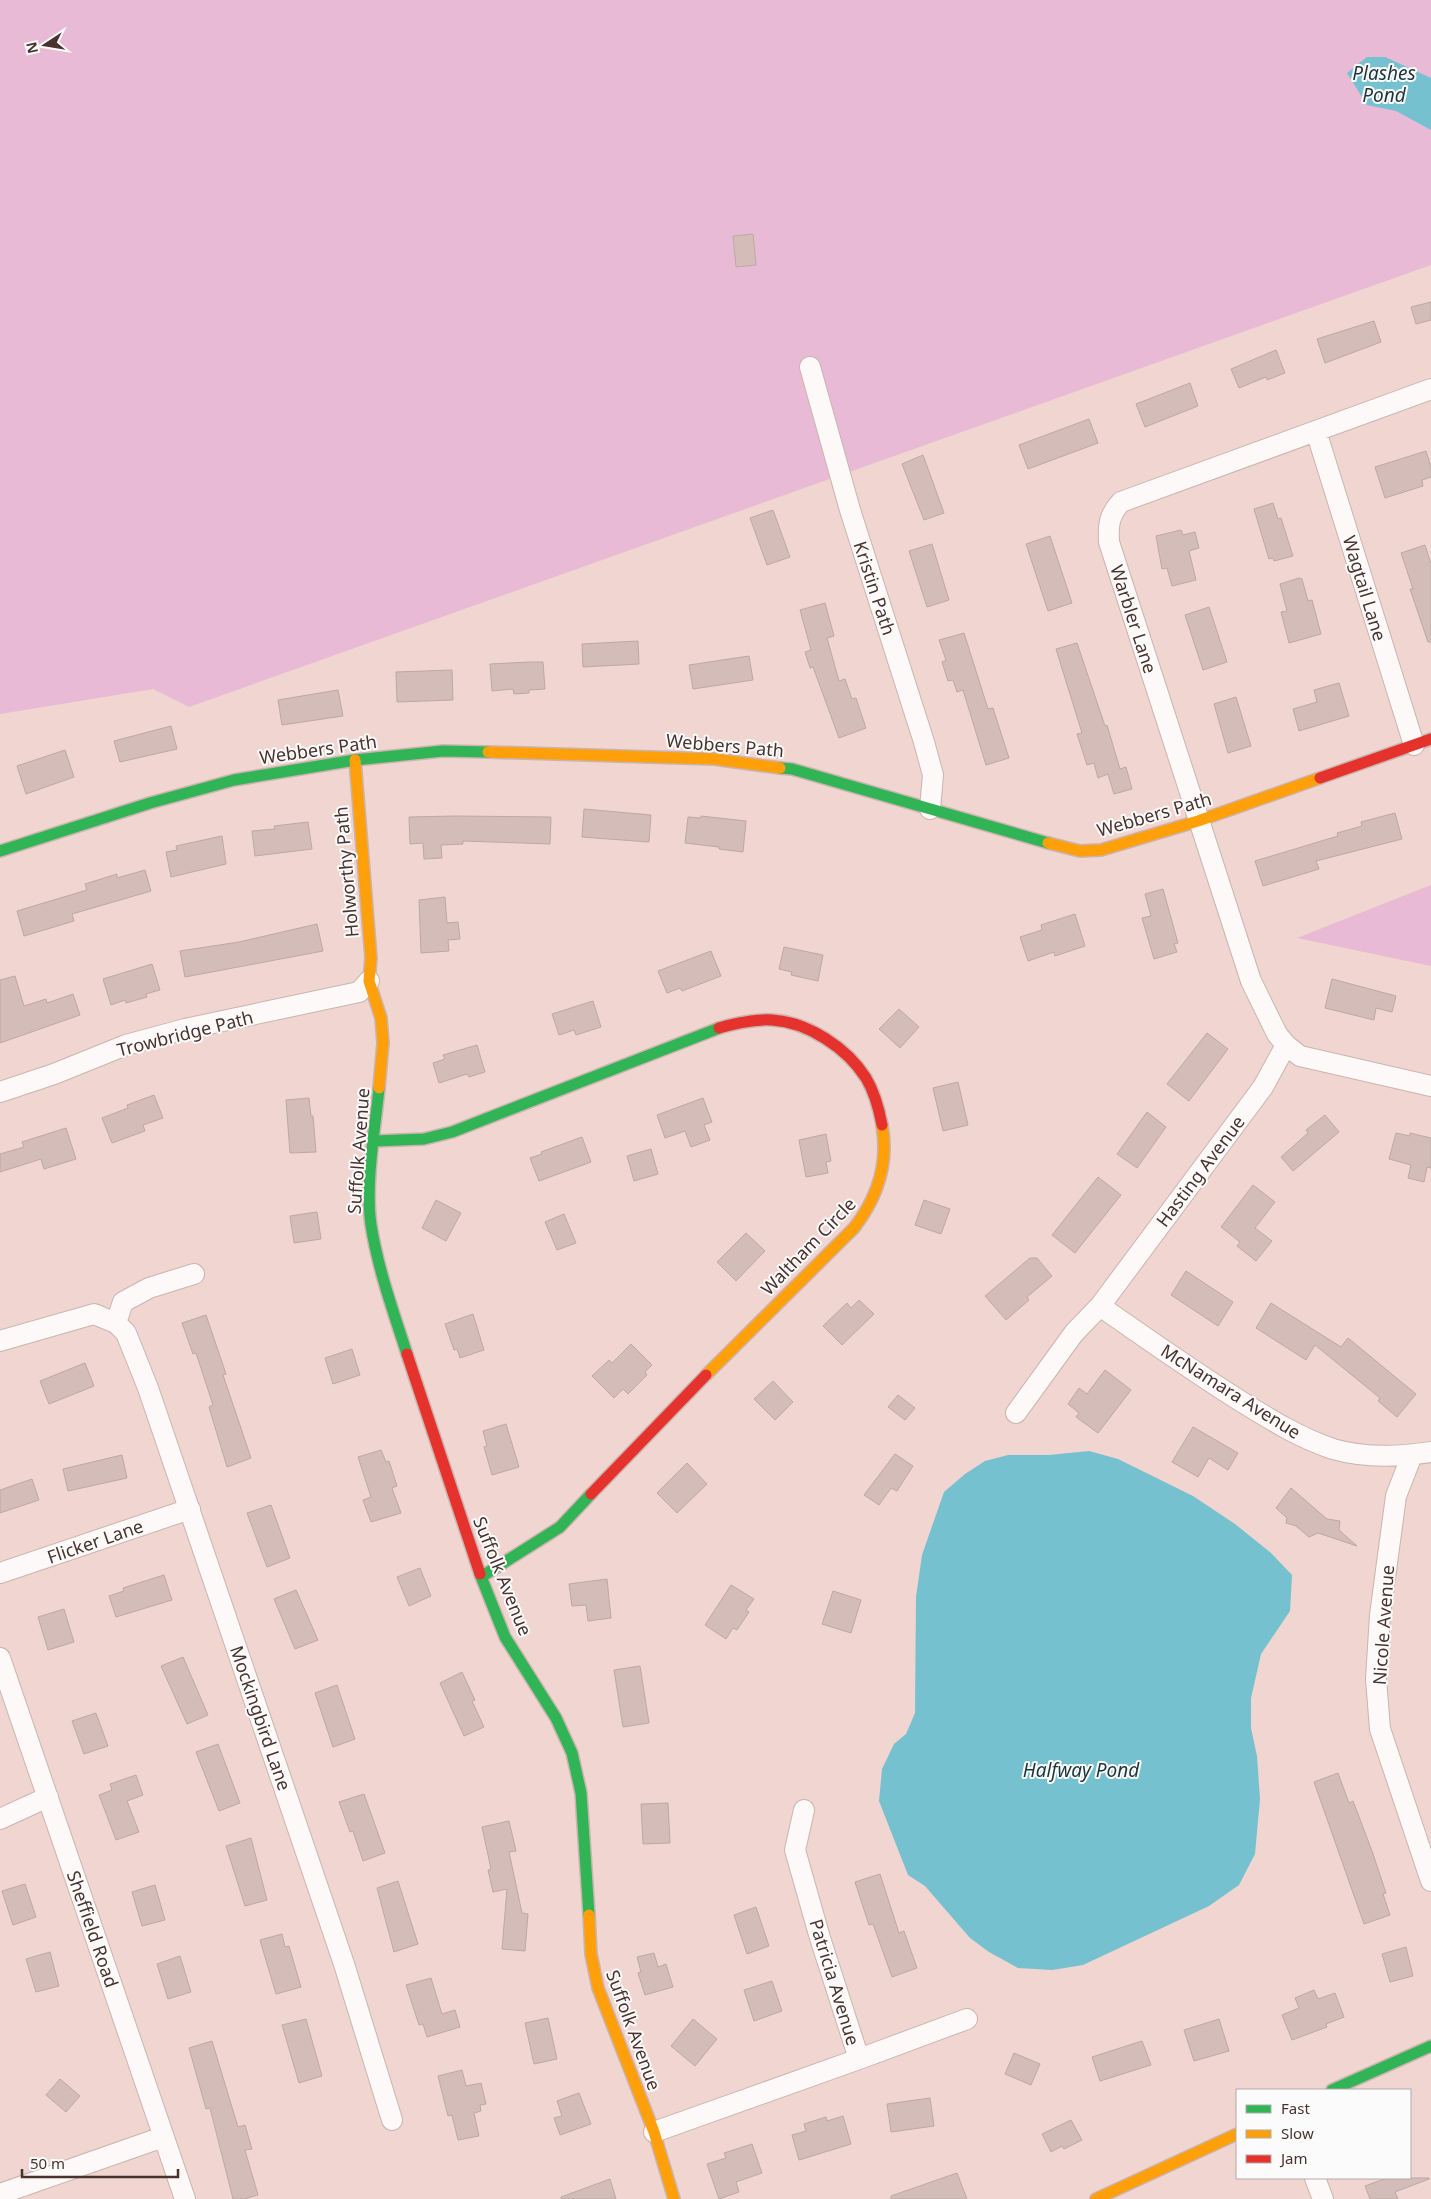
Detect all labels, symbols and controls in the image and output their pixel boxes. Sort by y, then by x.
north arrow [20,20,70,70]
text: N [21,40,42,55]
water label: Plashes Pond [1352,60,1416,108]
street label: Wagtail Lane [1338,532,1392,644]
street label: Kristin Path [849,538,901,638]
street label: Warbler Lane [1105,562,1163,676]
street label: Webbers Path [665,728,785,762]
street label: Webbers Path [258,729,378,769]
street label: Webbers Path [1094,786,1214,842]
street label: Holworthy Path [328,805,364,939]
street label: Trowbridge Path [114,1004,256,1062]
street label: Suffolk Avenue [342,1087,374,1215]
street label: Hasting Avenue [1150,1111,1250,1231]
street label: Waltham Circle [755,1192,861,1300]
street label: McNamara Avenue [1156,1338,1306,1444]
street label: Flicker Lane [44,1513,146,1569]
street label: Suffolk Avenue [468,1513,538,1639]
street label: Nicole Avenue [1367,1564,1399,1686]
street label: Mockingbird Lane [225,1642,297,1794]
water label: Halfway Pond [1023,1757,1140,1783]
street label: Sheffield Road [62,1867,124,1991]
street label: Patricia Avenue [804,1916,866,2048]
street label: Suffolk Avenue [601,1966,667,2094]
legend [1236,2089,1411,2179]
text: Fast [1281,2098,1310,2118]
text: Slow [1281,2123,1314,2143]
scale bar [22,2146,179,2178]
text: Jam [1279,2148,1308,2168]
text: 50 m [30,2153,65,2173]

